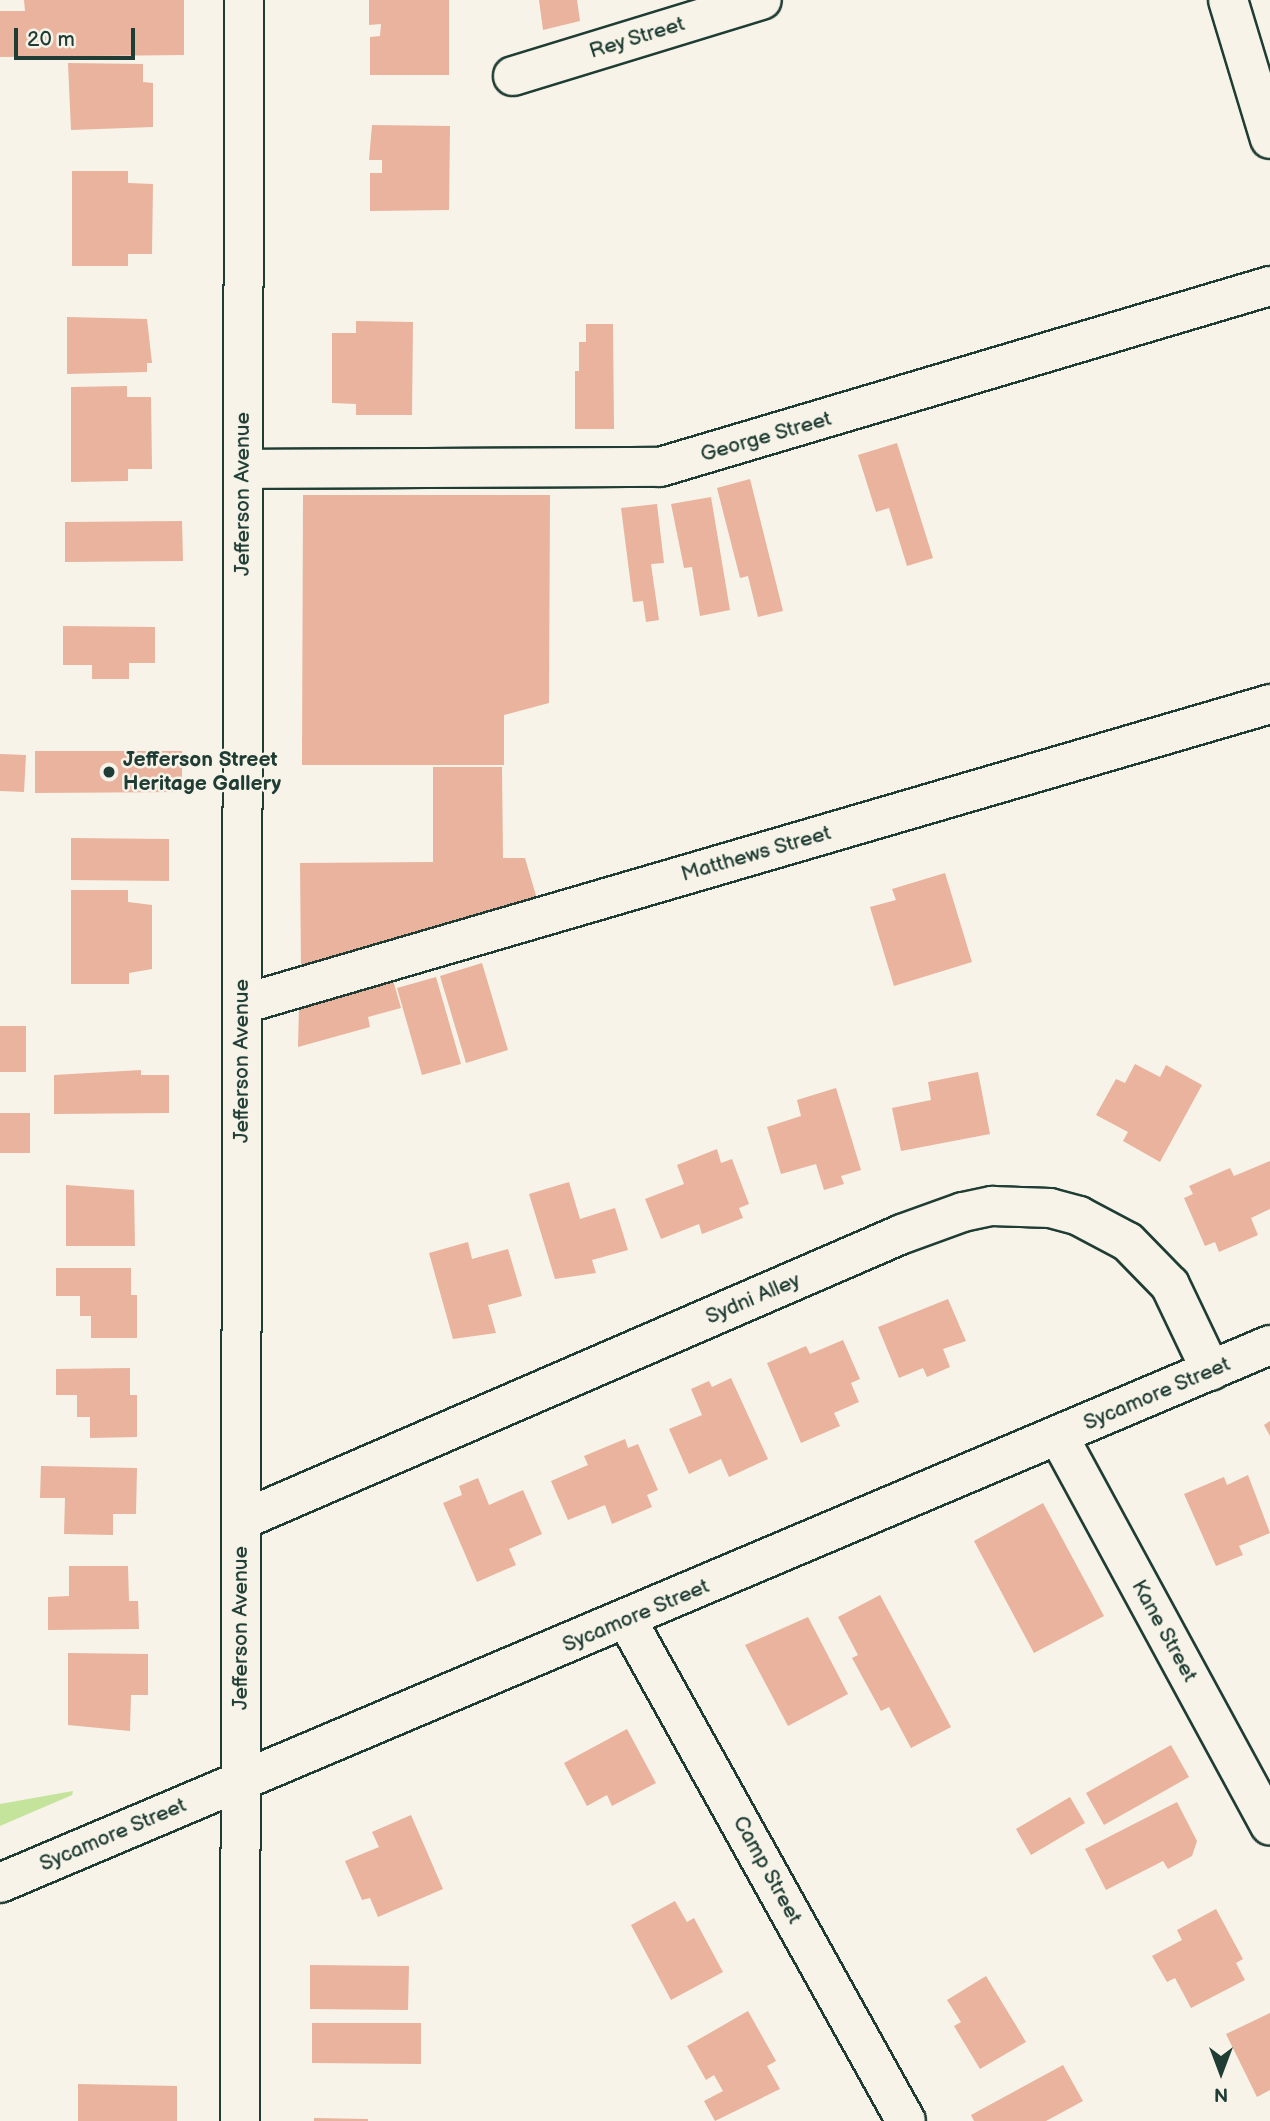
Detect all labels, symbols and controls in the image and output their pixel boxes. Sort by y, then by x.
street label: Rey Street [585,11,689,65]
scale bar [18,14,138,58]
text: 20 m [27,27,75,52]
street label: George Street [698,406,834,468]
street label: Jefferson Avenue [230,412,256,576]
place label: Jefferson Street Heritage Gallery [123,747,281,797]
marker: Jefferson Street Heritage Gallery [101,764,117,780]
street label: Matthews Street [678,821,834,887]
street label: Jefferson Avenue [229,979,255,1143]
street label: Sydni Alley [702,1268,804,1330]
street label: Sycamore Street [1080,1352,1234,1436]
street label: Jefferson Avenue [228,1546,254,1710]
street label: Sycamore Street [559,1574,713,1658]
street label: Kane Street [1126,1576,1202,1686]
street label: Sycamore Street [36,1793,190,1877]
street label: Camp Street [727,1812,807,1928]
north arrow [1186,2037,1256,2107]
text: N [1214,2082,1228,2105]

